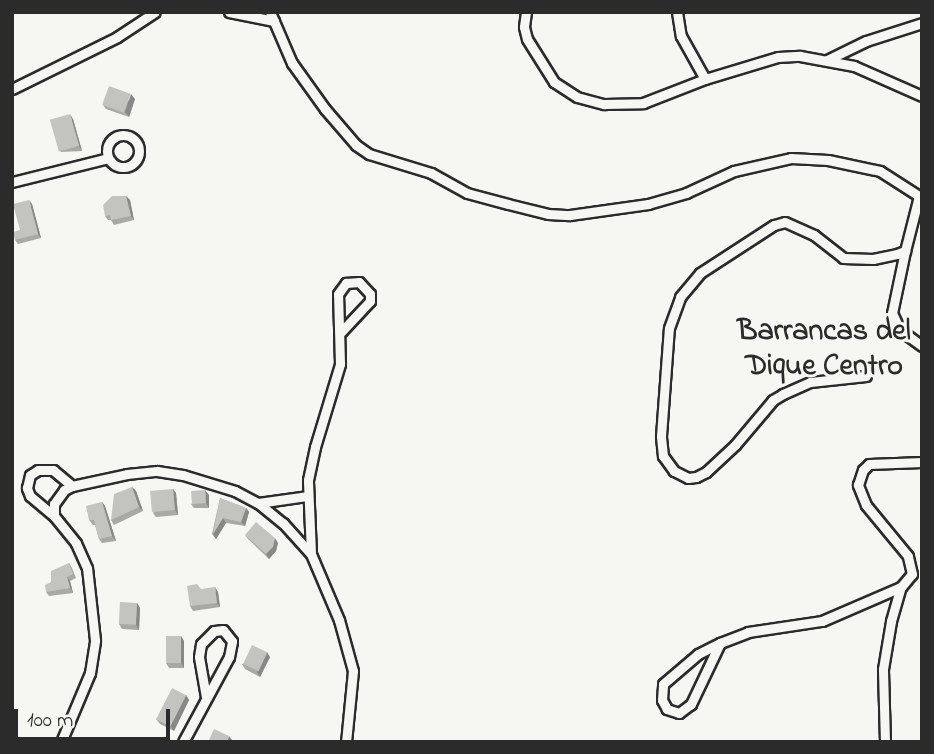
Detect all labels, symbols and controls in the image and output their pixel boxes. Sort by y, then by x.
district label: Barrancas del Dique Centro [737,314,911,384]
scale bar [18,694,173,738]
text: 100 m [27,706,73,736]

